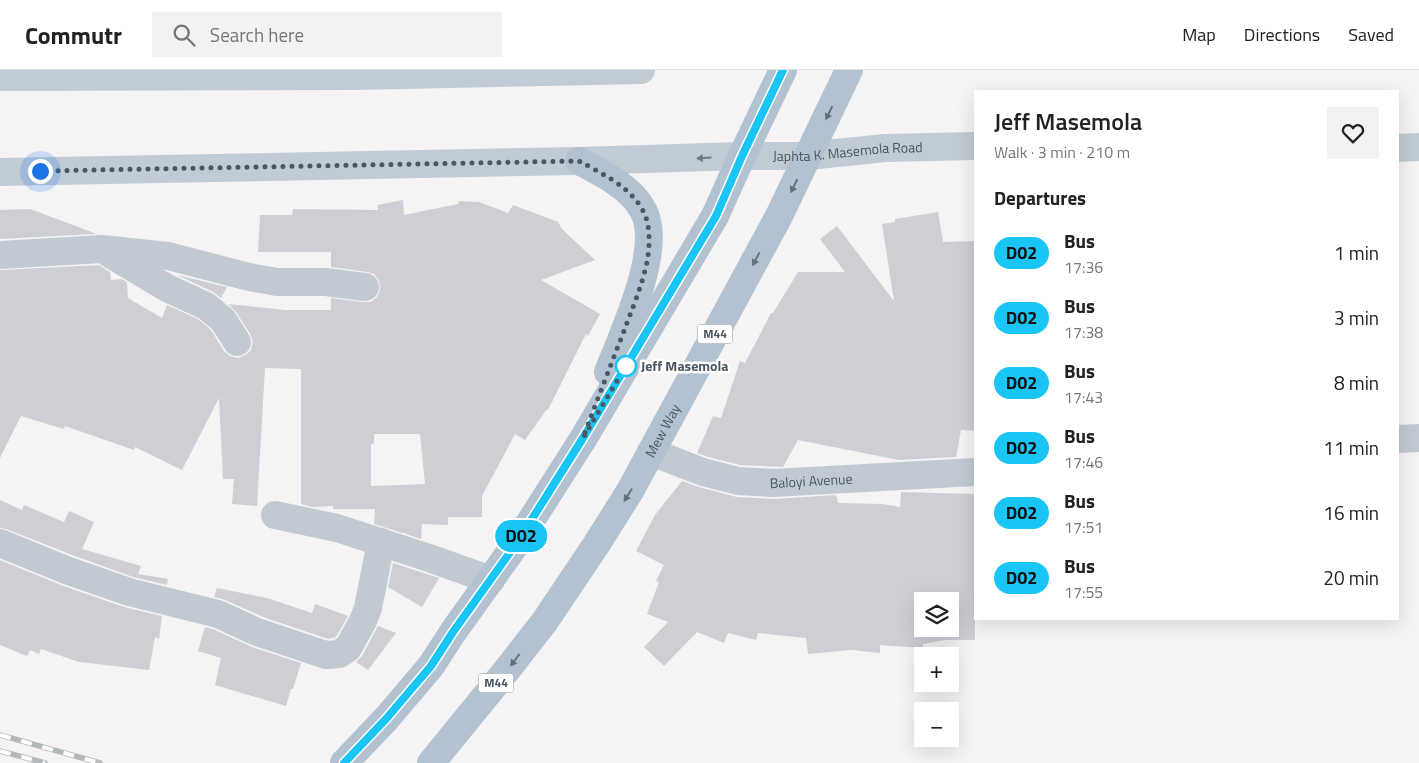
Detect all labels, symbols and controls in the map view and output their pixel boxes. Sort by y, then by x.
search box [152,12,502,57]
text: Commutr [25,17,122,53]
text: Search here [210,20,304,49]
icon: search [170,21,198,49]
text: Map [1182,21,1216,48]
text: Directions [1244,21,1320,48]
text: Saved [1348,21,1394,48]
text: Jeff Masemola [994,103,1142,139]
one-way arrow [824,106,832,120]
button: heart [1327,107,1379,159]
street label: Japhta K. Masemola Road [773,136,923,166]
text: Walk · 3 min · 210 m [994,140,1130,164]
one-way arrow [696,154,712,162]
your location [28,159,53,184]
one-way arrow [789,179,797,193]
text: Departures [994,183,1086,212]
text: Bus [1064,226,1095,255]
text: 1 min [1334,238,1379,267]
text: D02 [1006,239,1037,266]
one-way arrow [752,251,760,266]
text: 17:36 [1064,255,1103,279]
text: Bus [1064,291,1095,320]
text: 3 min [1334,303,1379,332]
text: D02 [1006,304,1037,331]
text: 17:38 [1064,320,1103,344]
road number: M44 [698,324,732,344]
marker: Jeff Masemola [615,355,637,377]
place label: Jeff Masemola [641,355,728,376]
text: Bus [1064,356,1095,385]
text: 8 min [1334,368,1379,397]
text: D02 [1006,369,1037,396]
text: 17:43 [1064,385,1103,409]
street label: Mew Way [639,400,685,461]
text: Bus [1064,421,1095,450]
text: 11 min [1323,433,1379,462]
text: D02 [1006,434,1037,461]
text: 17:46 [1064,450,1103,474]
street label: Baloyi Avenue [769,468,853,493]
text: Bus [1064,486,1095,515]
one-way arrow [623,488,632,501]
text: 16 min [1323,498,1379,527]
text: D02 [1006,499,1037,526]
text: 17:51 [1064,515,1103,539]
line badge: D02 [492,520,550,552]
text: D02 [505,522,537,549]
text: Bus [1064,551,1095,580]
text: 20 min [1323,563,1379,592]
text: D02 [1006,564,1037,591]
text: 17:55 [1064,580,1103,604]
map controls [914,592,959,747]
button: layers [914,592,959,637]
button: + [914,647,959,692]
one-way arrow [510,653,520,666]
road number: M44 [478,674,514,692]
button: − [914,702,959,747]

